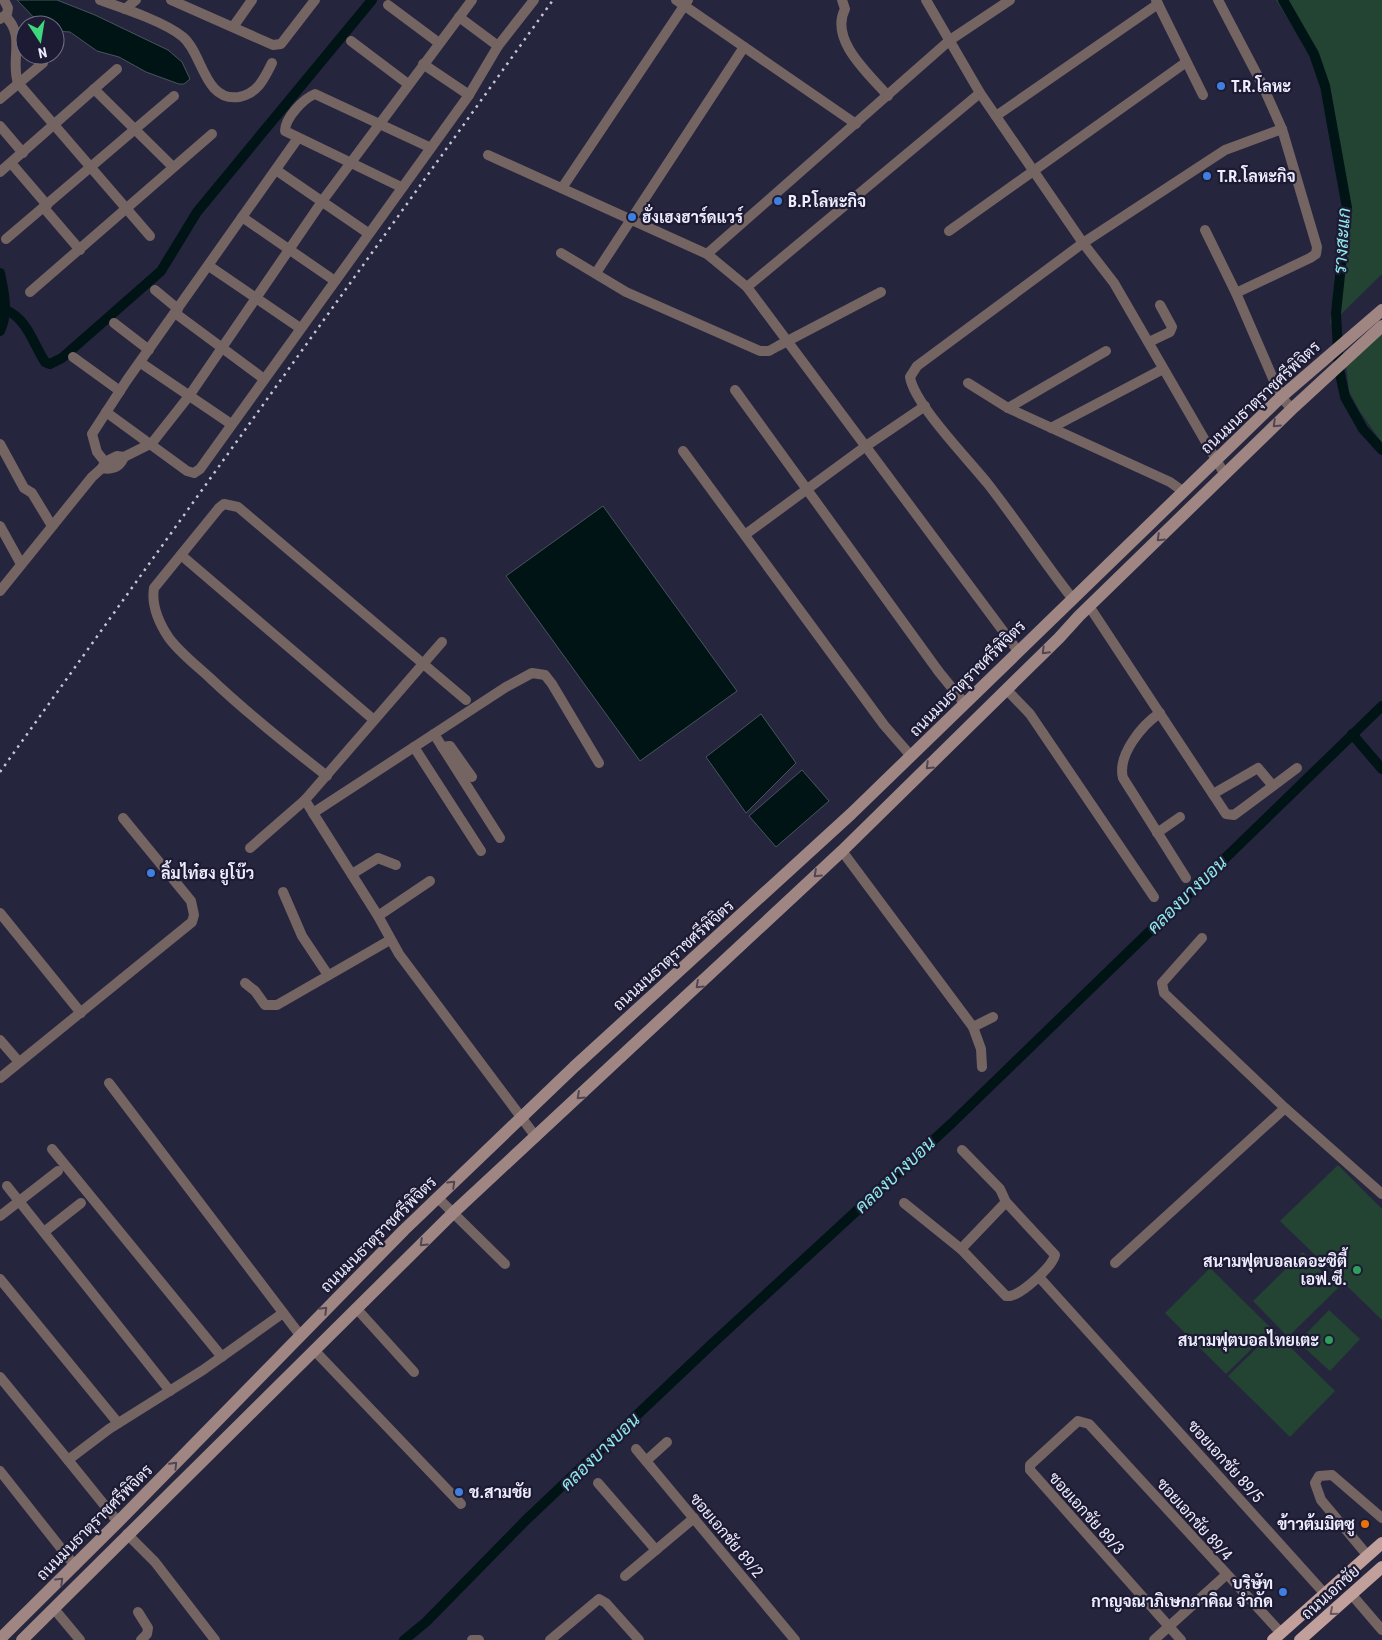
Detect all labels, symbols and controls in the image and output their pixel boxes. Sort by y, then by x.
north arrow [15,15,65,65]
text: N [37,44,49,61]
place label: T.R.โลหะ [1231,75,1291,96]
marker: T.R.โลหะ [1215,80,1227,92]
place label: T.R.โลหะกิจ [1217,165,1296,186]
marker: T.R.โลหะกิจ [1201,170,1213,182]
place label: B.P.โลหะกิจ [788,190,866,211]
marker: B.P.โลหะกิจ [772,195,784,207]
place label: ฮั่งเฮงฮาร์ดแวร์ [642,203,744,227]
water label: รางสะแก [1329,207,1354,275]
marker: ฮั่งเฮงฮาร์ดแวร์ [626,211,638,223]
street label: ถนนมนธาตุราชศรีพิจิตร [1195,335,1326,459]
one-way arrow [1273,418,1282,427]
one-way arrow [1157,532,1166,541]
street label: ถนนมนธาตุราชศรีพิจิตร [904,615,1031,742]
one-way arrow [1041,646,1050,655]
one-way arrow [926,760,935,769]
water label: คลองบางบอน [1143,851,1231,938]
place label: ลิ้มไท๋ฮง ยูโบ๊ว [161,860,254,886]
marker: ลิ้มไท๋ฮง ยูโบ๊ว [145,867,157,879]
one-way arrow [814,868,823,877]
street label: ถนนมนธาตุราชศรีพิจิตร [608,894,739,1016]
one-way arrow [695,979,704,988]
one-way arrow [577,1090,586,1099]
water label: คลองบางบอน [850,1132,940,1217]
street label: ถนนมนธาตุราชศรีพิจิตร [315,1171,442,1298]
one-way arrow [446,1181,455,1190]
one-way arrow [420,1237,429,1246]
place label: สนามฟุตบอลเดอะซิตี้ เอฟ.ซี. [1203,1247,1348,1289]
marker: สนามฟุตบอลเดอะซิตี้ เอฟ.ซี. [1351,1264,1363,1276]
one-way arrow [318,1307,327,1316]
place label: สนามฟุตบอลไทยเตะ [1178,1329,1319,1352]
marker: สนามฟุตบอลไทยเตะ [1323,1334,1335,1346]
water label: คลองบางบอน [556,1408,644,1495]
street label: ซอยเอกชัย 89/5 [1184,1416,1268,1506]
street label: ถนนมนธาตุราชศรีพิจิตร [31,1459,158,1586]
one-way arrow [168,1461,177,1470]
street label: ซอยเอกชัย 89/3 [1045,1468,1129,1558]
street label: ซอยเอกชัย 89/4 [1153,1474,1237,1564]
place label: ช.สามชัย [469,1482,532,1502]
marker: ช.สามชัย [453,1486,465,1498]
street label: ซอยเอกชัย 89/2 [686,1489,768,1581]
place label: ข้าวต้มมิตซู [1277,1513,1355,1537]
marker: ข้าวต้มมิตซู [1359,1518,1371,1530]
street label: ถนนเอกชัย [1297,1560,1363,1624]
place label: บริษัท กาญจณาภิเษกภาคิณ จำกัด [1091,1573,1273,1612]
one-way arrow [54,1577,63,1586]
marker: บริษัท กาญจณาภิเษกภาคิณ จำกัด [1277,1586,1289,1598]
one-way arrow [1329,1606,1338,1615]

